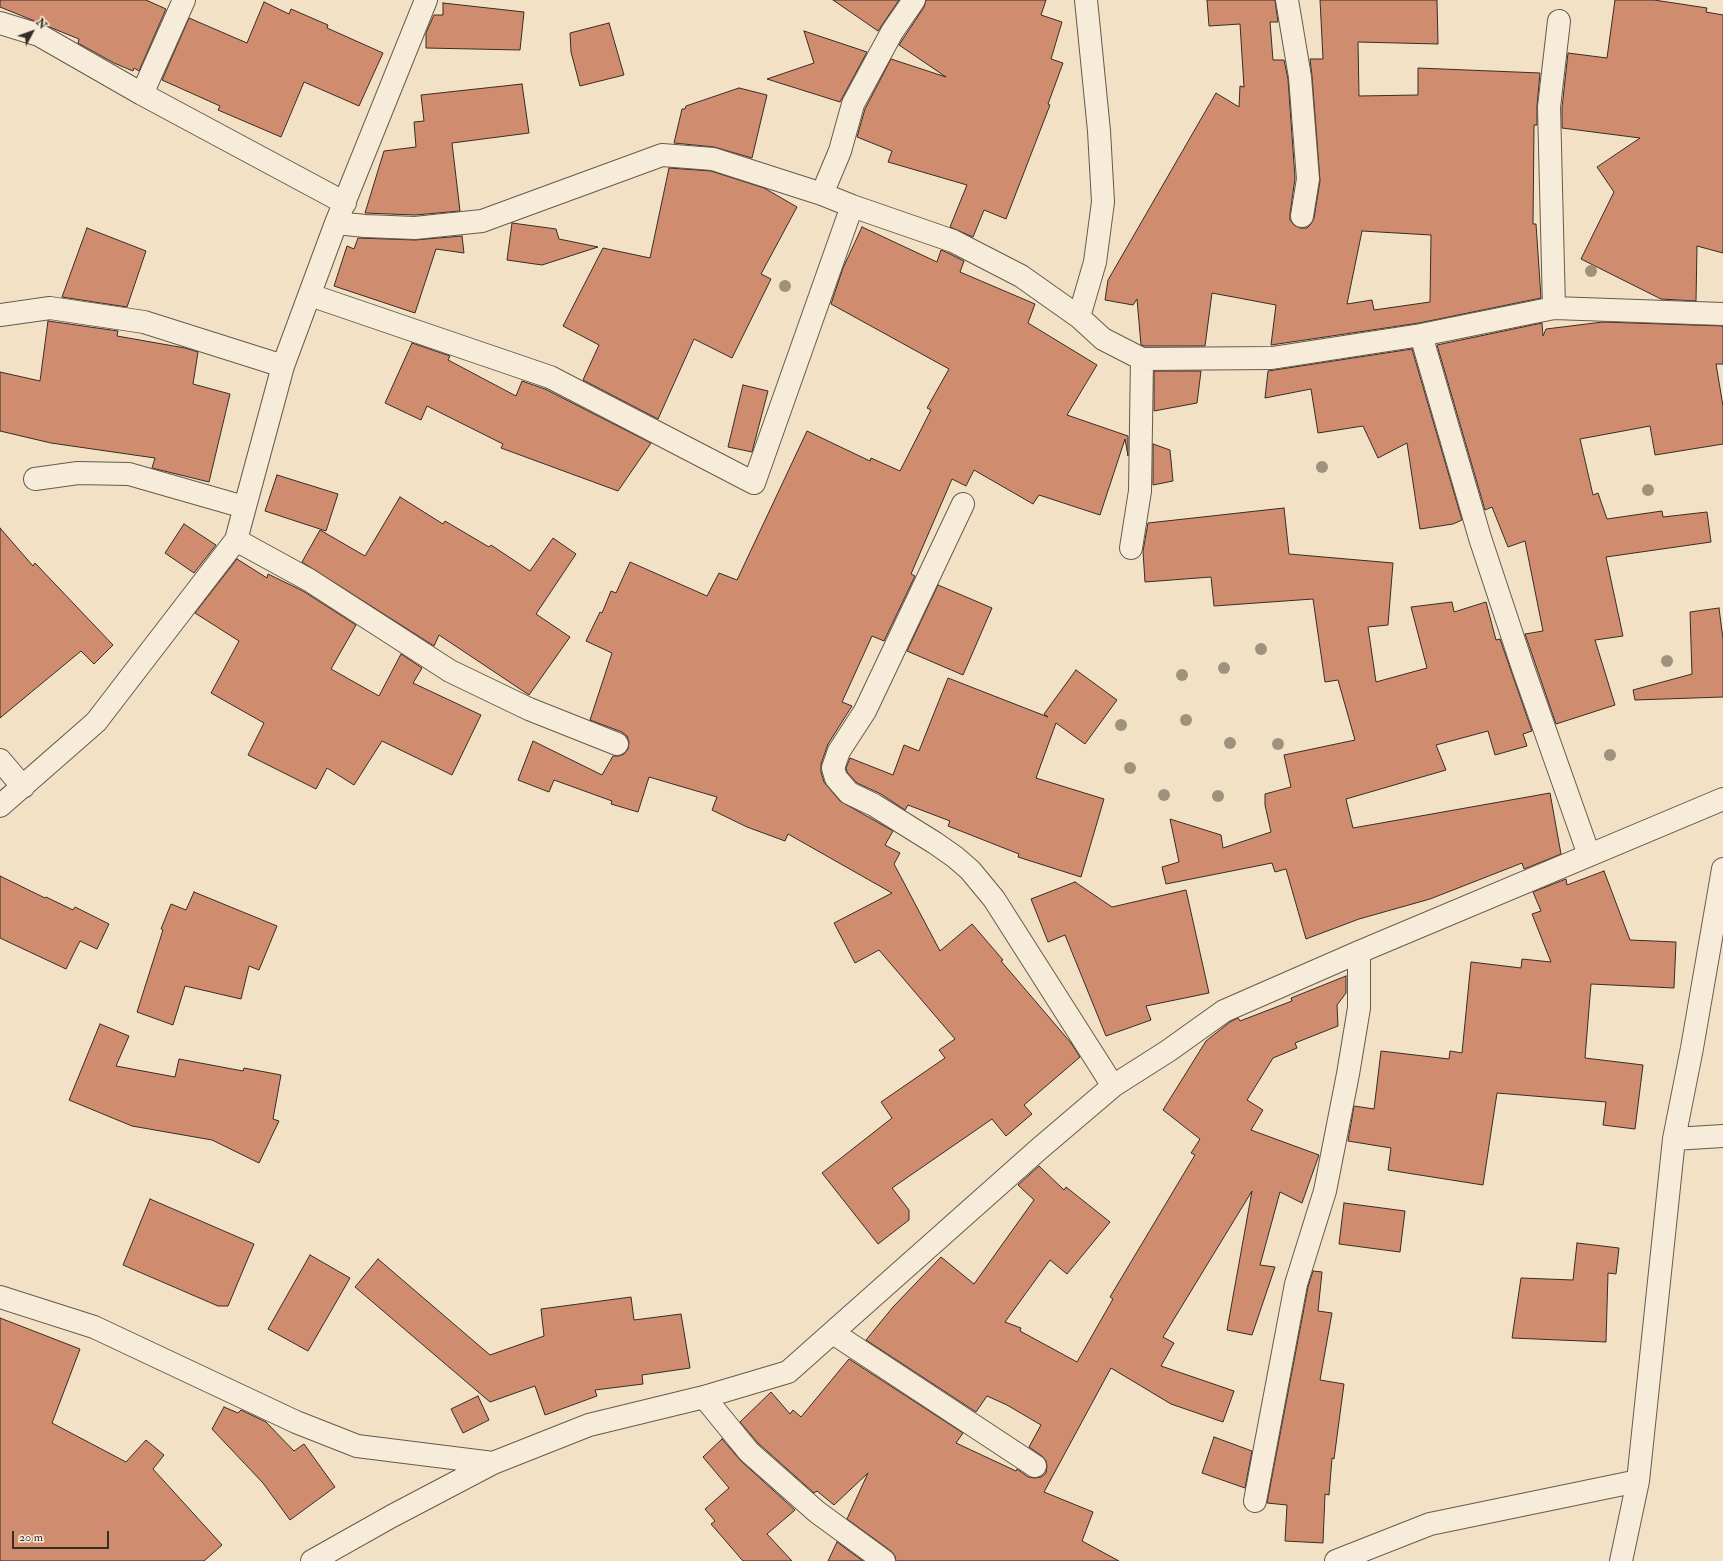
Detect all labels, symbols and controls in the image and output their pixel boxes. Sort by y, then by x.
north arrow [12,12,52,52]
text: N [33,16,50,32]
scale bar [14,1523,111,1549]
text: 20 m [19,1530,43,1545]

